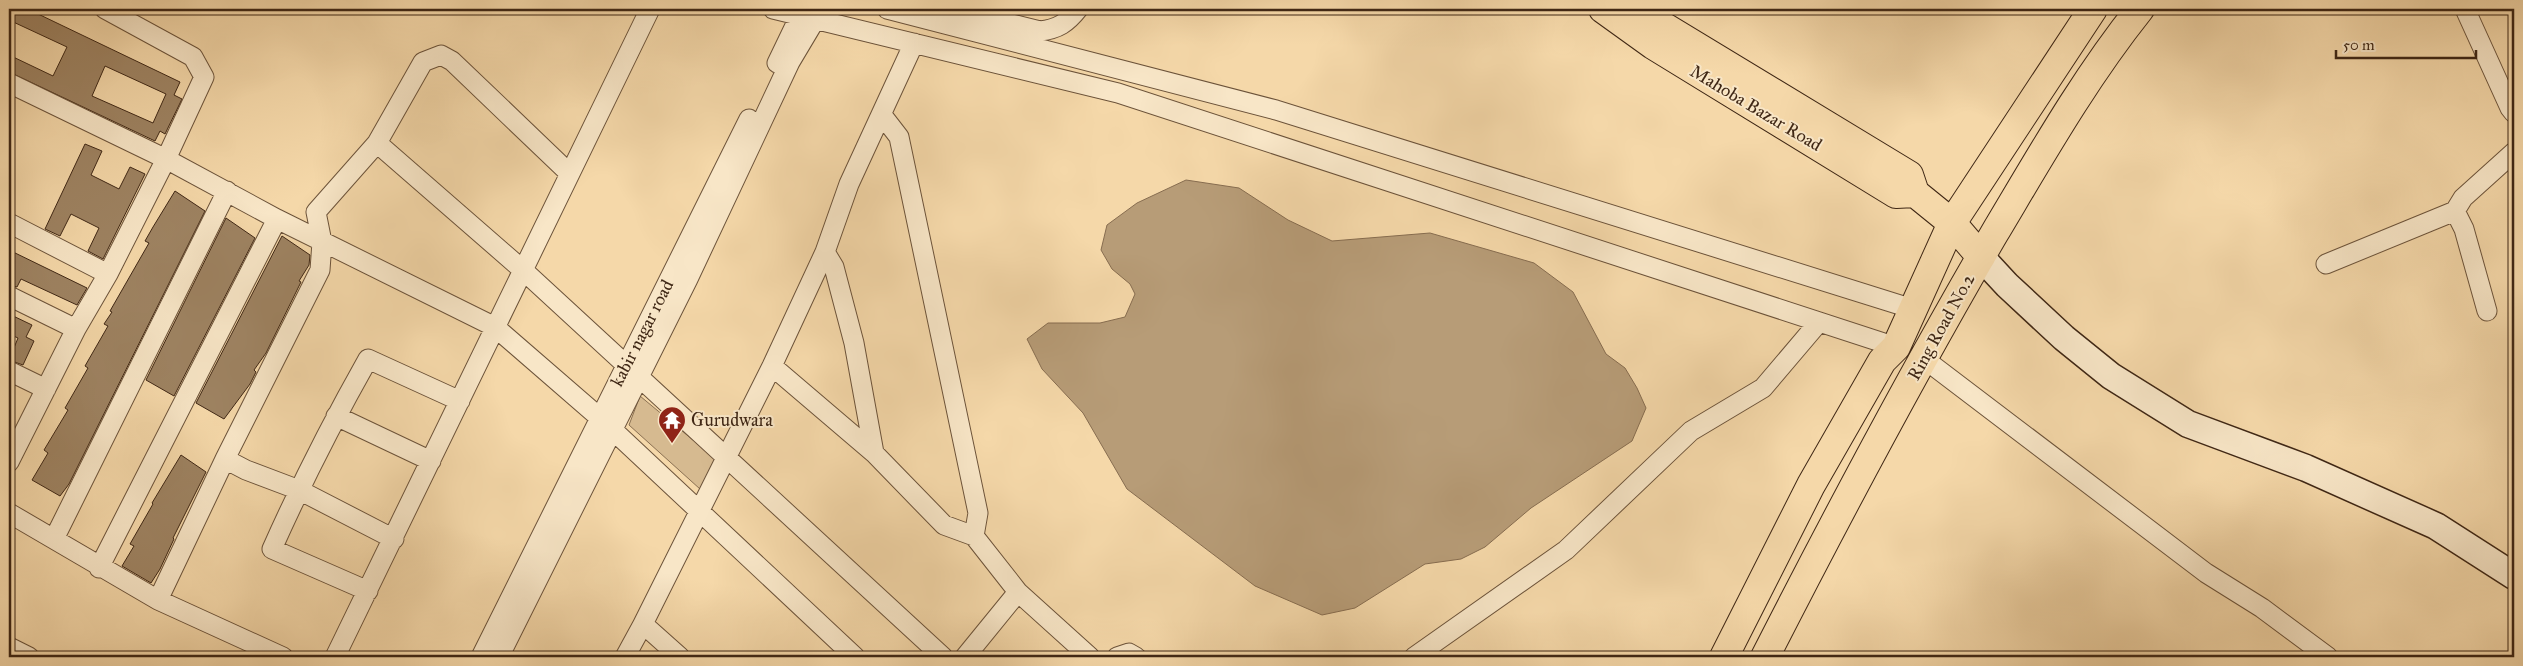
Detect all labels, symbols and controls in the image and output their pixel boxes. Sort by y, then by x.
scale bar [2336,28,2476,60]
text: 50 m [2343,36,2375,54]
street label: Mahoba Bazar Road [1686,60,1826,156]
street label: Ring Road No.2 [1903,270,1980,385]
street label: kabir nagar road [606,276,679,390]
temple icon: Gurudwara [657,405,687,444]
place label: Gurudwara [691,409,773,431]

